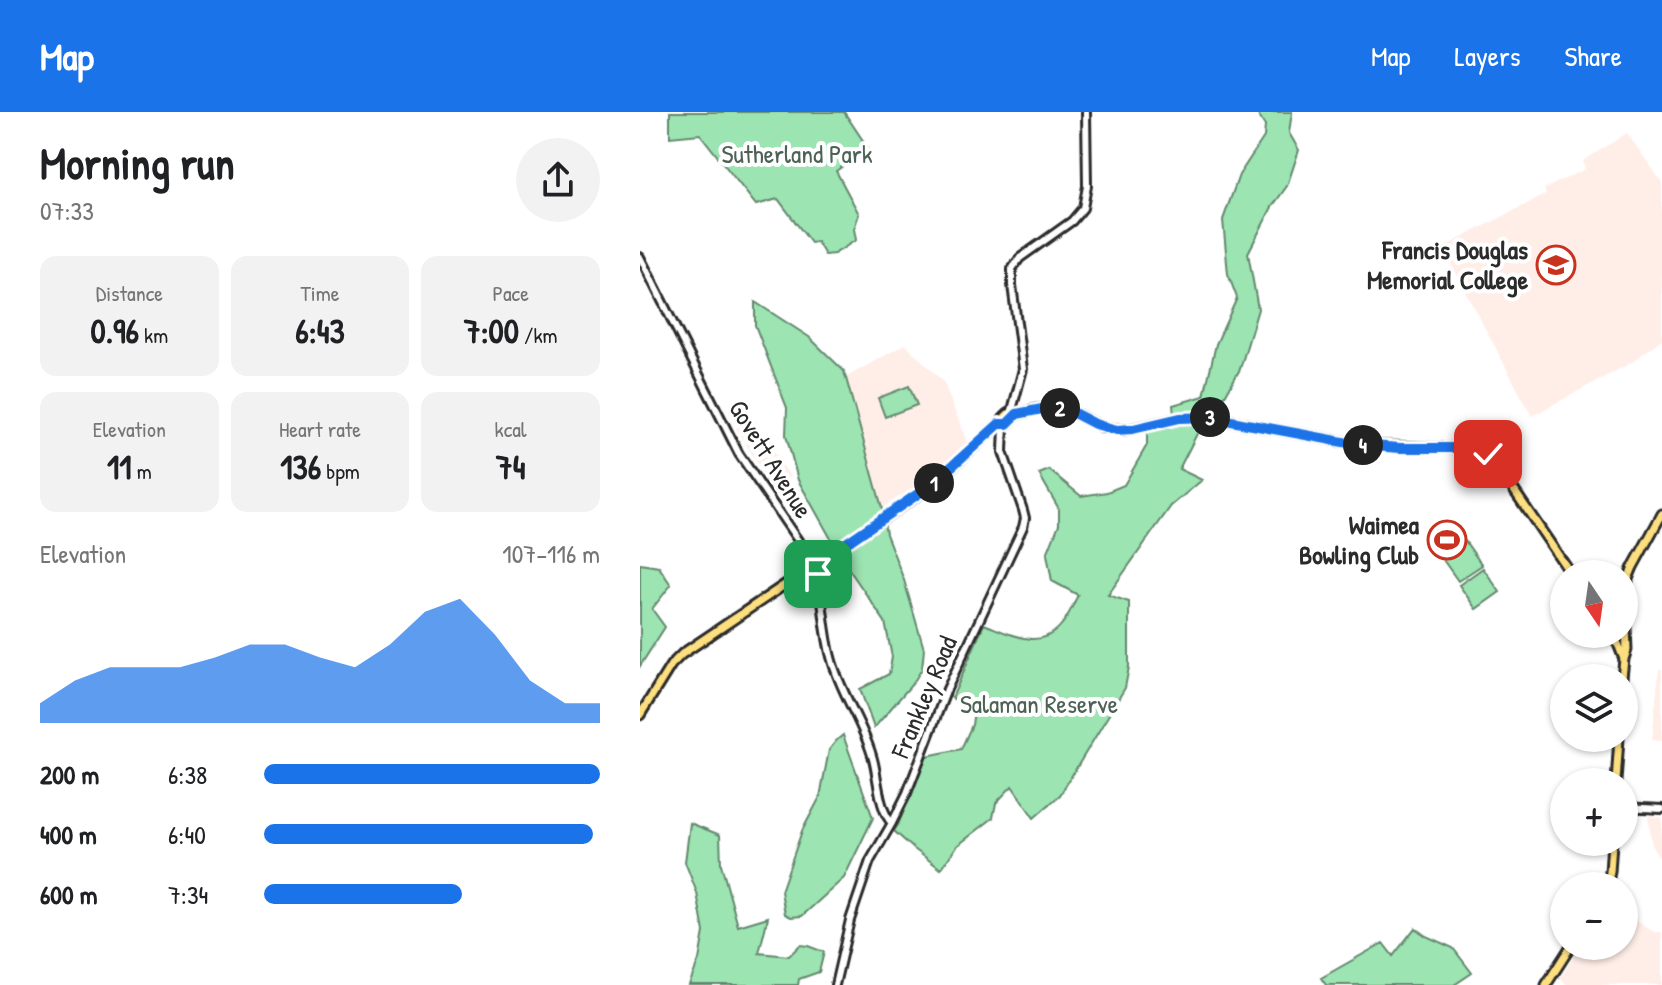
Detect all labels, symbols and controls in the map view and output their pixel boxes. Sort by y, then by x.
text: Map [40,30,94,82]
text: Map [1371,37,1411,75]
text: Layers [1455,37,1520,75]
text: Share [1564,37,1622,75]
text: Morning run [40,133,235,193]
park label: Sutherland Park [721,136,873,171]
button: share [516,138,600,222]
text: 07:33 [40,193,94,228]
place label: Francis Douglas Memorial College [1367,232,1529,298]
school or university icon: Francis Douglas Memorial College [1535,244,1577,286]
text: Distance [96,278,163,308]
text: Time [301,278,339,308]
text: Pace [492,278,529,308]
text: 0.96 [90,308,139,354]
text: 6:43 [295,308,345,354]
text: 7:00 [464,308,519,354]
text: km [139,320,168,350]
text: /km [519,320,557,350]
pin: 2 [1040,388,1080,428]
street label: Govett Avenue [721,393,822,525]
text: 2 [1055,393,1065,423]
pin: 3 [1190,397,1230,437]
text: 3 [1205,402,1215,432]
text: Elevation [93,414,166,444]
text: Heart rate [279,414,361,444]
text: kcal [495,414,527,444]
pin [1454,420,1522,488]
pin: 4 [1343,425,1383,465]
text: 4 [1359,430,1367,460]
icon: check [1466,432,1510,476]
text: 11 [107,444,132,490]
text: 136 [280,444,321,490]
text: 74 [496,444,525,490]
text: m [132,456,152,486]
text: bpm [321,456,360,486]
pin: 1 [914,463,954,503]
text: 1 [930,468,938,498]
place label: Waimea Bowling Club [1299,507,1420,573]
sports icon: Waimea Bowling Club [1426,519,1468,561]
text: Elevation [40,536,126,571]
text: 107–116 m [502,536,600,571]
pin [784,540,852,608]
icon: arrive [796,552,840,596]
north arrow [1550,560,1638,648]
map controls [1550,560,1638,960]
street label: Frankley Road [882,630,965,764]
button: layers [1550,664,1638,752]
park label: Salaman Reserve [960,686,1118,721]
text: 200 m [40,757,99,792]
text: 6:38 [168,757,207,792]
button: + [1550,768,1638,856]
text: 400 m [40,817,97,852]
text: 6:40 [168,817,206,852]
button: − [1550,872,1638,960]
text: 600 m [40,877,97,912]
text: 7:34 [168,877,208,912]

